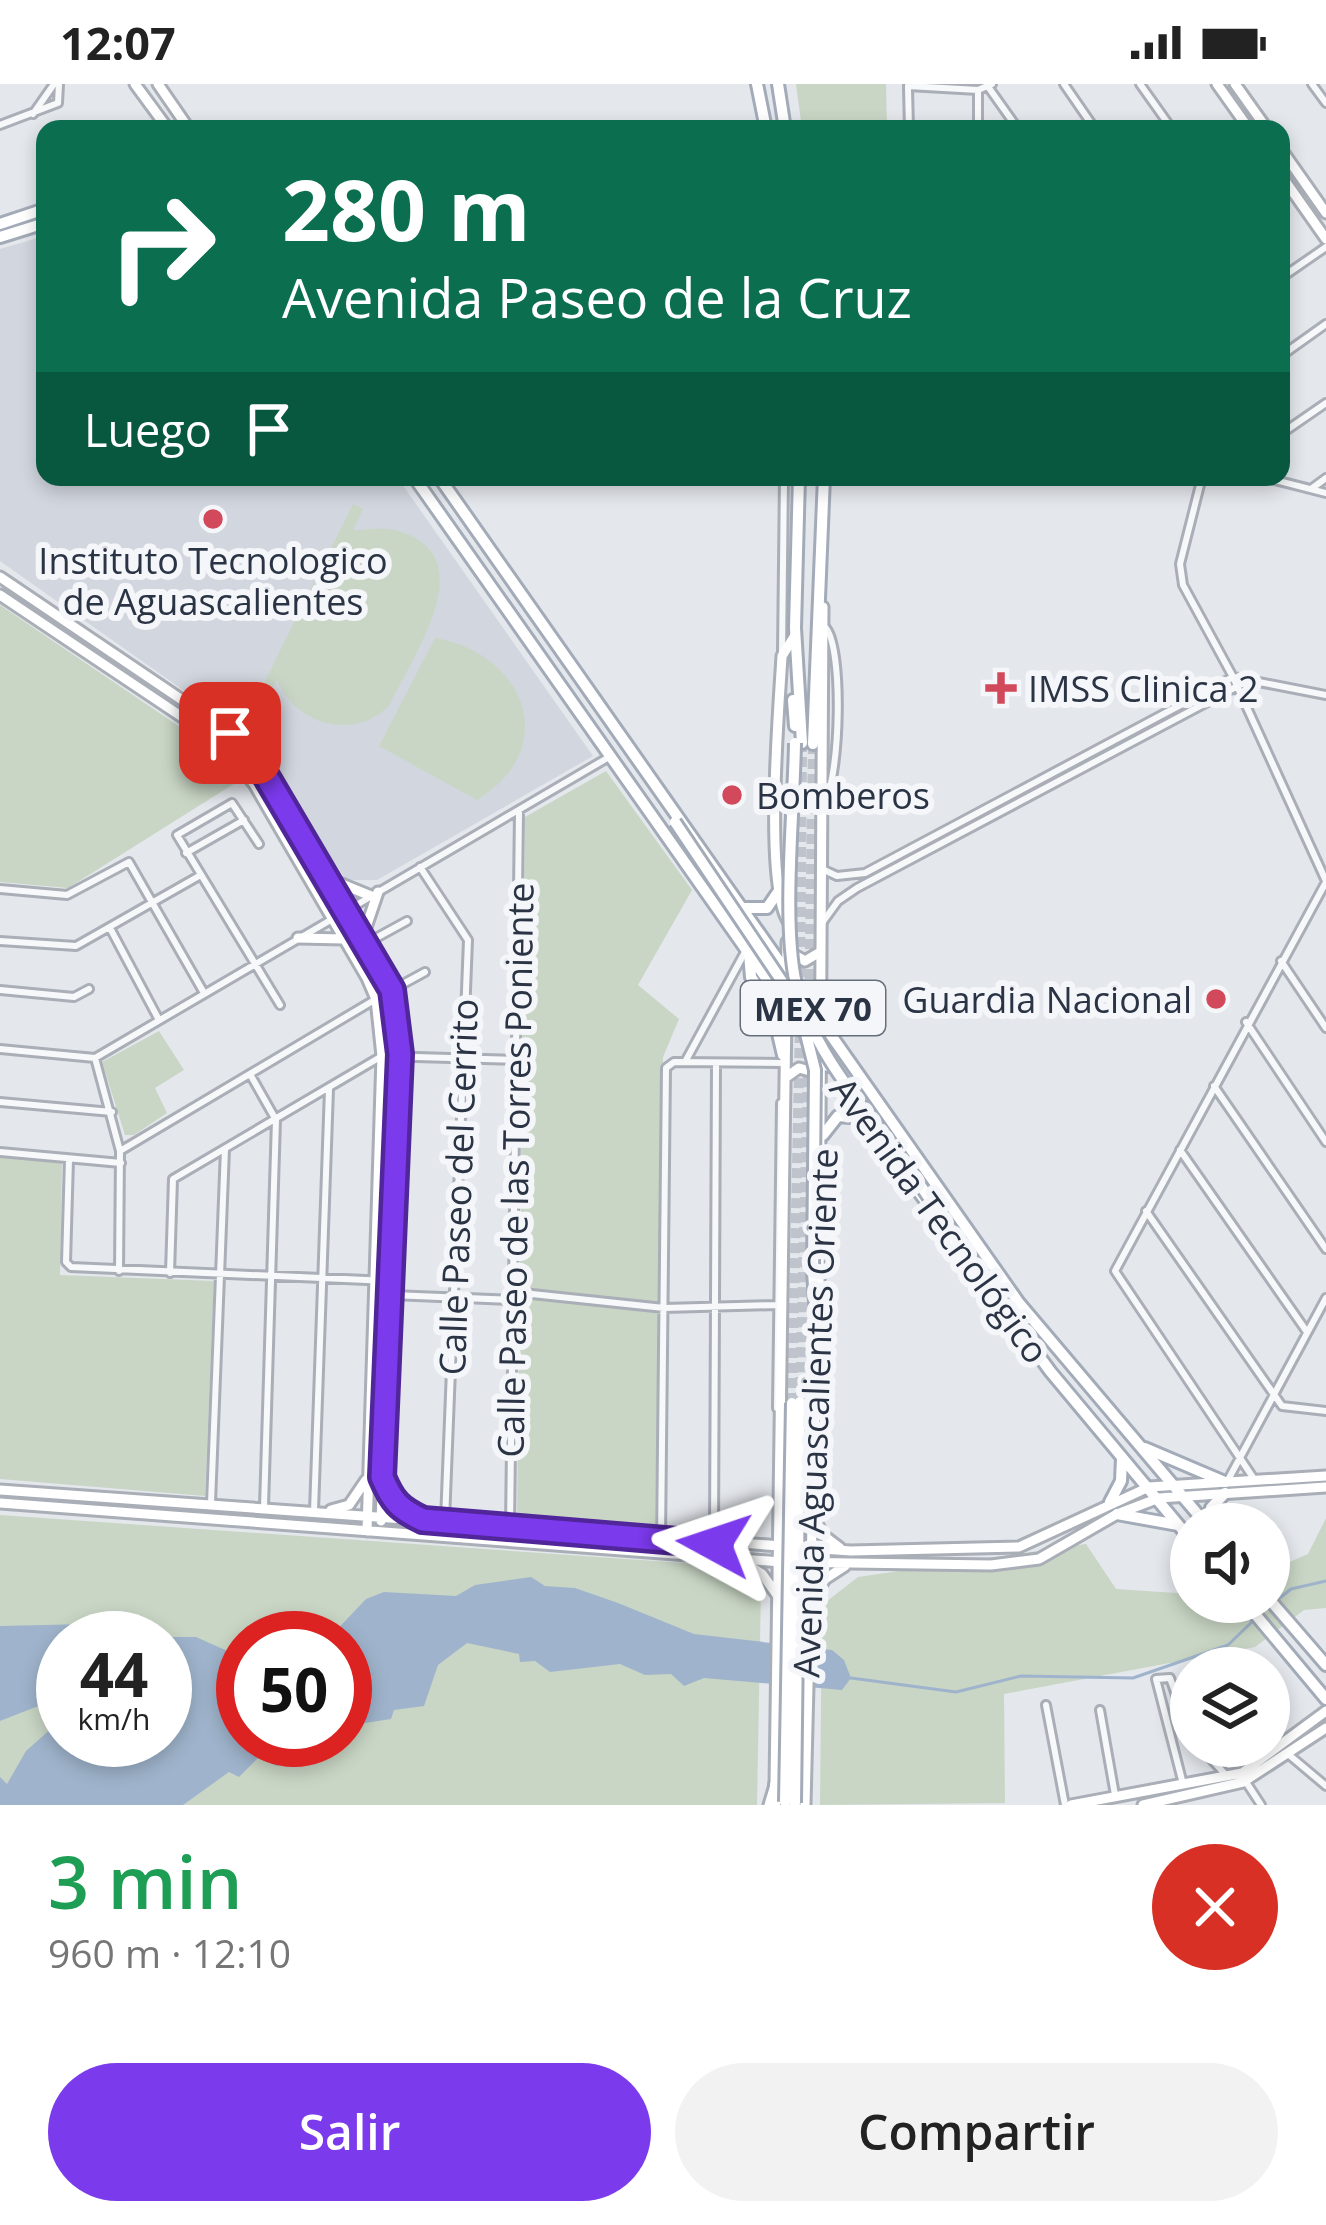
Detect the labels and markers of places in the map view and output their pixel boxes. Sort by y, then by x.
marker: Instituto Tecnologico de Aguascalientes [200,506,226,532]
place label: Instituto Tecnologico de Aguascalientes [38,536,388,626]
place label: IMSS Clinica 2 [1028,664,1258,713]
marker: IMSS Clinica 2 [985,672,1017,704]
pin [179,682,281,784]
place label: Bomberos [756,771,930,820]
marker: Bomberos [719,782,745,808]
place label: Guardia Nacional [902,975,1192,1024]
marker: Guardia Nacional [1203,986,1229,1012]

